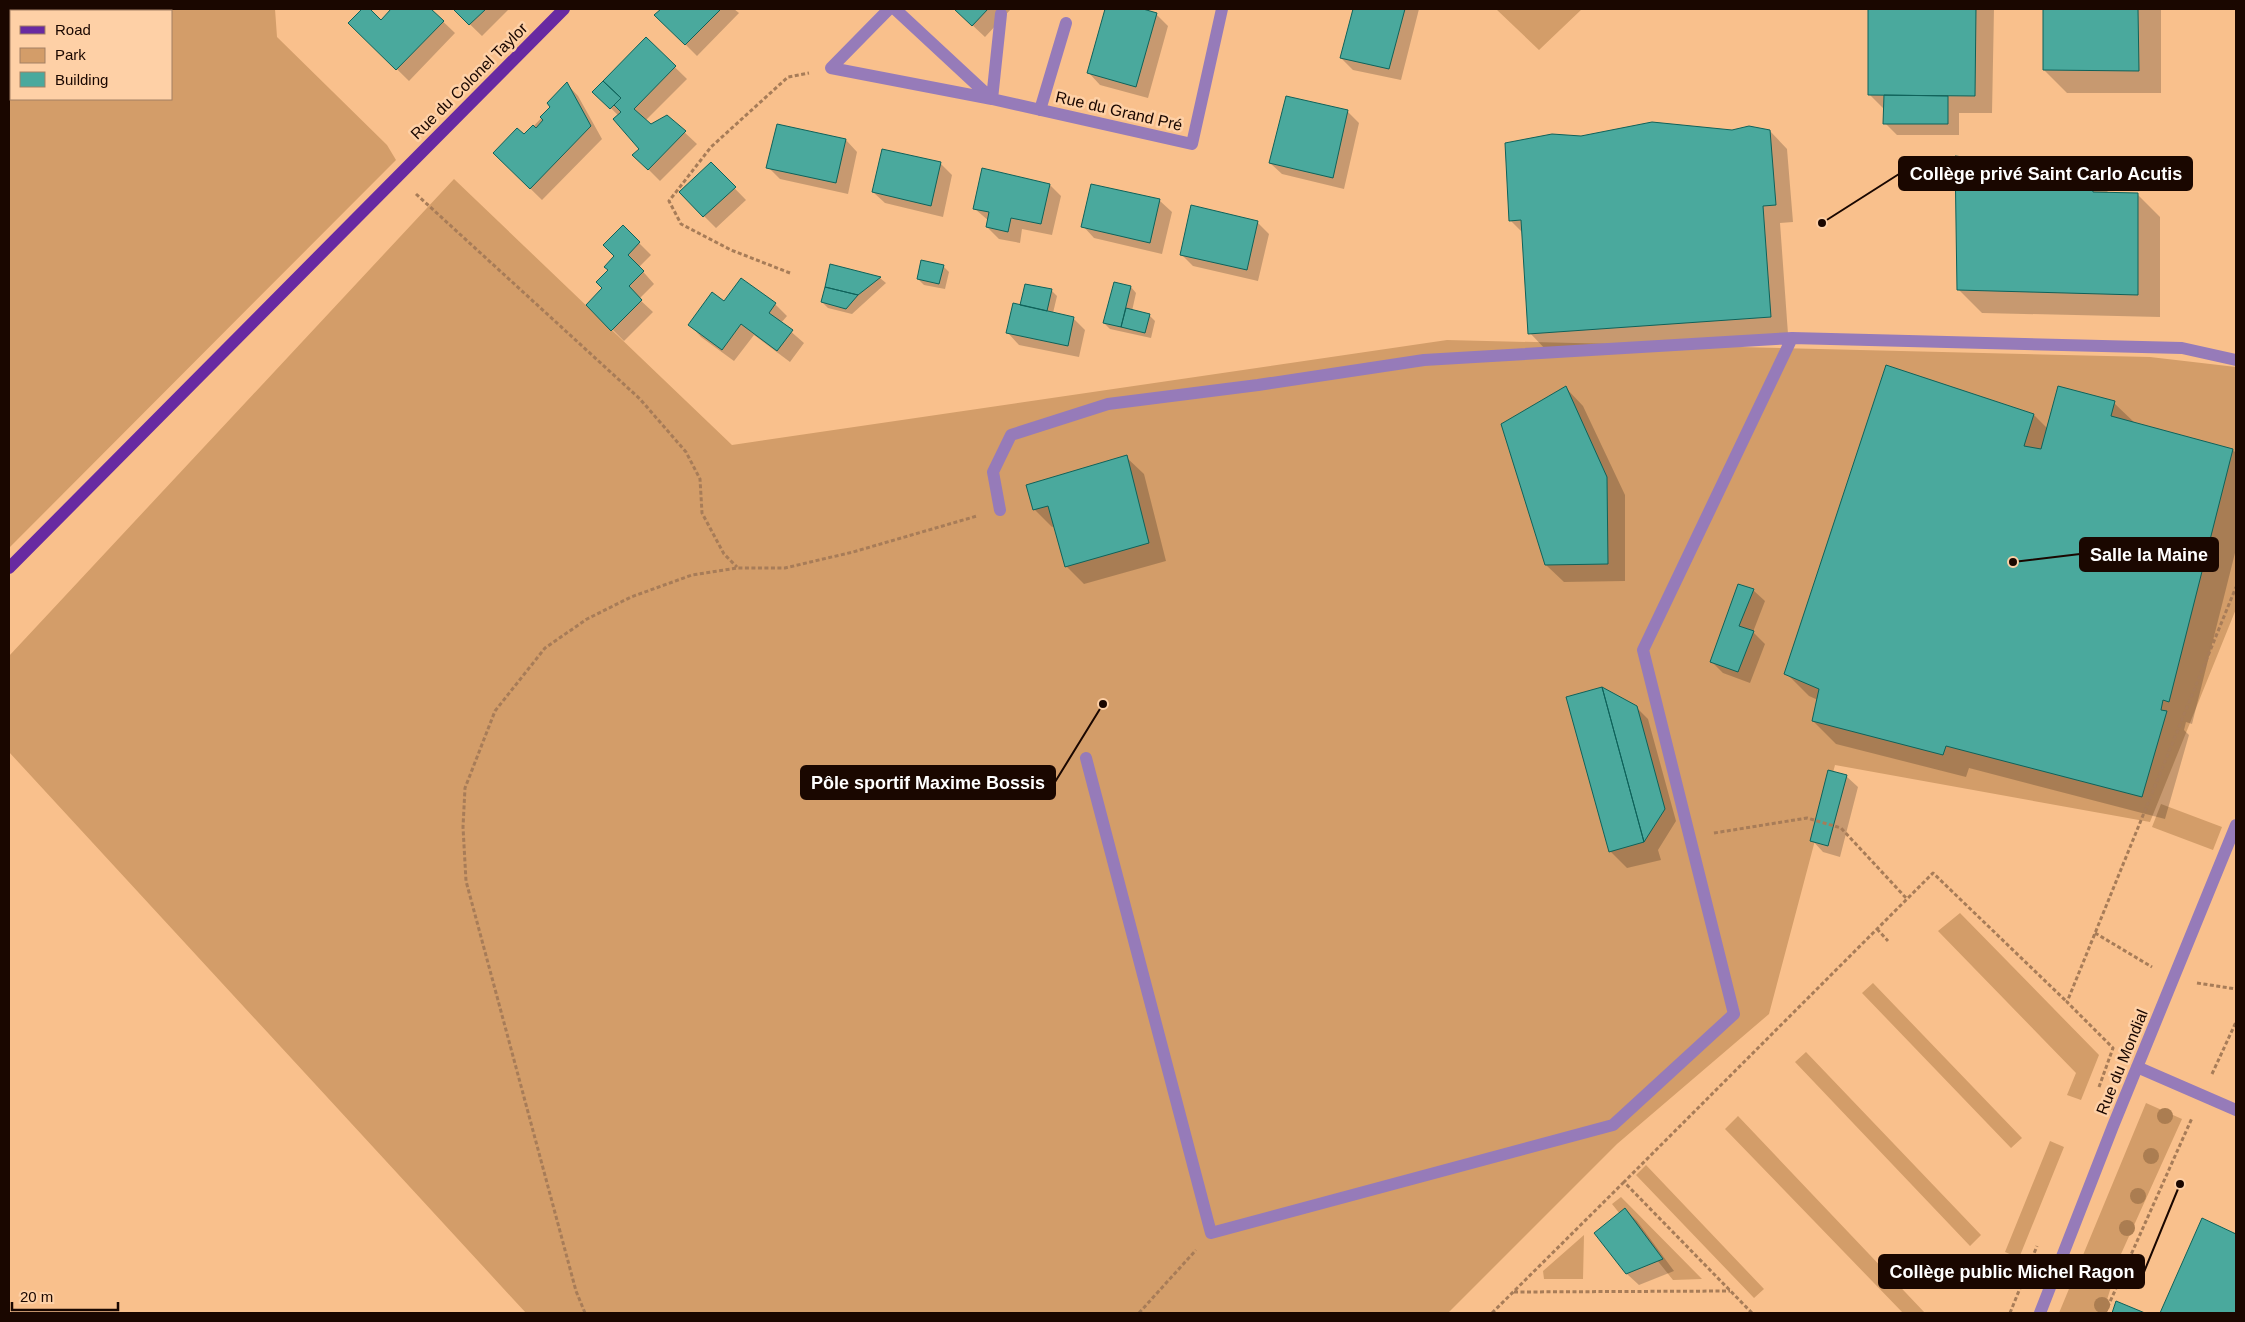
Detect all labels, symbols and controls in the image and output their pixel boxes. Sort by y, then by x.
legend [10,10,172,100]
street label: Rue du Colonel Taylor [407,19,531,143]
text: Road [55,21,91,38]
text: Park [55,46,86,63]
text: Building [55,71,108,88]
street label: Rue du Grand Pré [1054,88,1184,134]
callout: Collège privé Saint Carlo Acutis [1899,157,2192,190]
text: Collège privé Saint Carlo Acutis [1910,164,2182,184]
callout: Salle la Maine [2080,538,2218,571]
text: Salle la Maine [2090,545,2208,565]
callout: Pôle sportif Maxime Bossis [801,766,1055,799]
text: Pôle sportif Maxime Bossis [811,773,1045,793]
street label: Rue du Mondial [2093,1007,2151,1117]
callout: Collège public Michel Ragon [1879,1255,2144,1288]
text: Collège public Michel Ragon [1889,1262,2135,1282]
scale bar [12,1280,119,1312]
text: 20 m [20,1288,53,1305]

